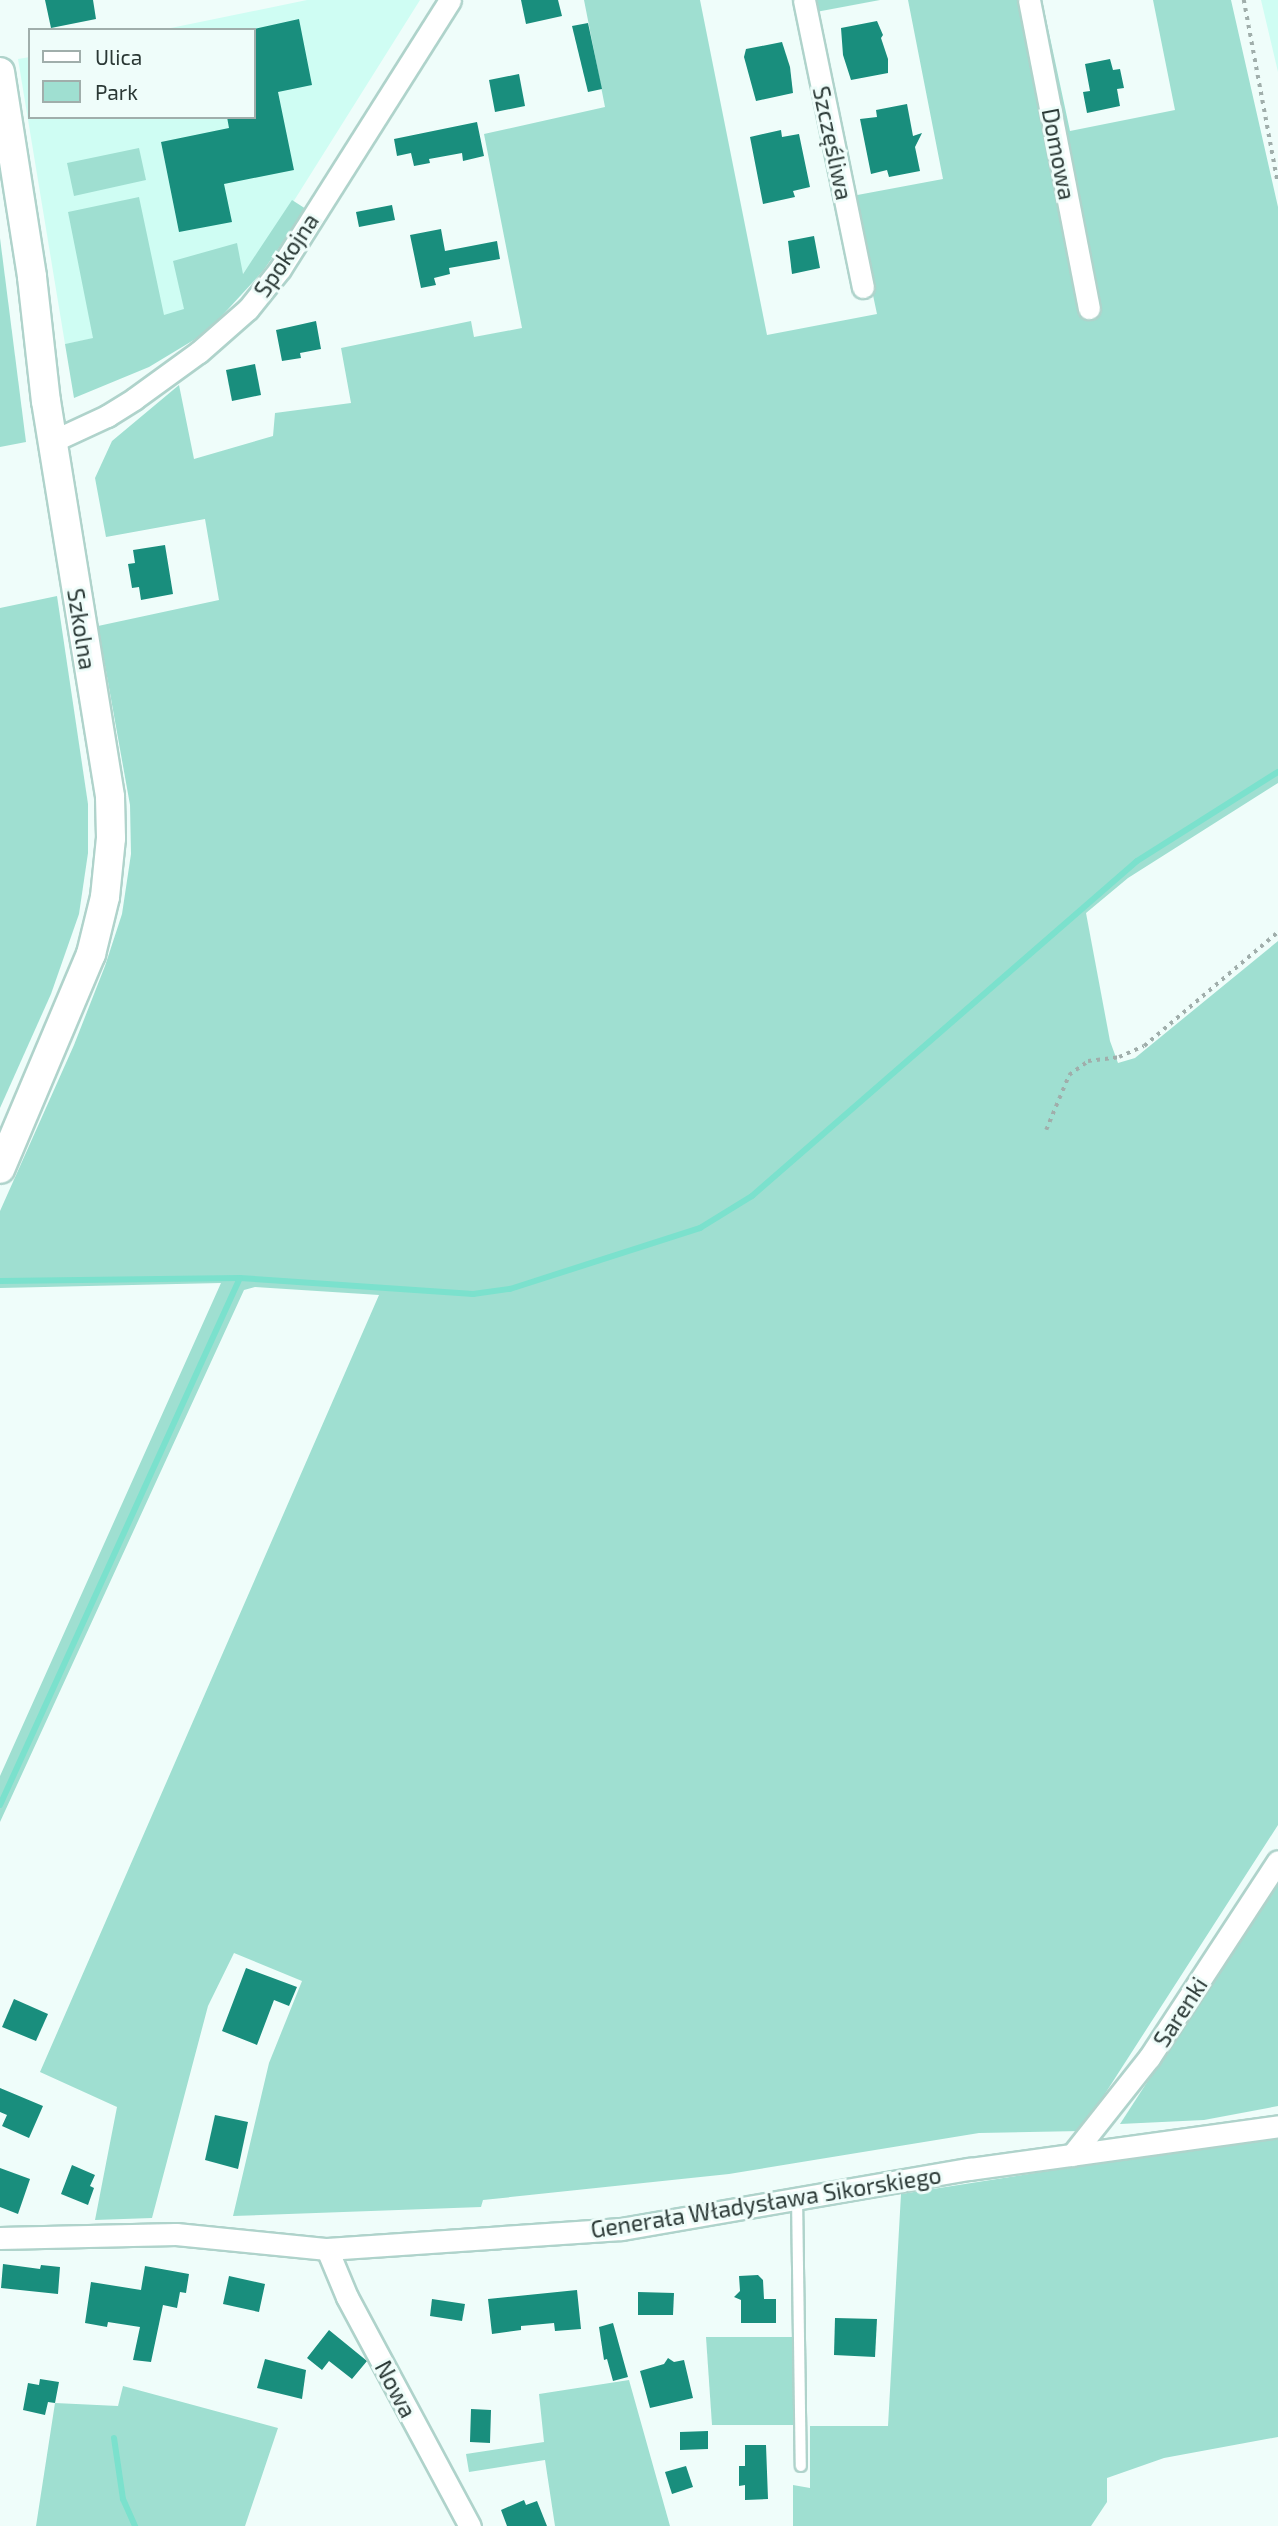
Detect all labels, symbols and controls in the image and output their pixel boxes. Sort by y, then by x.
legend [28,28,256,119]
text: Ulica [95,44,142,69]
text: Park [95,79,138,104]
street label: Szczęśliwa [807,84,859,202]
street label: Domowa [1037,106,1081,202]
street label: Spokojna [248,208,324,302]
street label: Szkolna [62,586,102,672]
street label: Sarenki [1147,1972,1213,2052]
street label: Generała Władysława Sikorskiego [589,2161,943,2243]
street label: Nowa [370,2356,422,2422]

